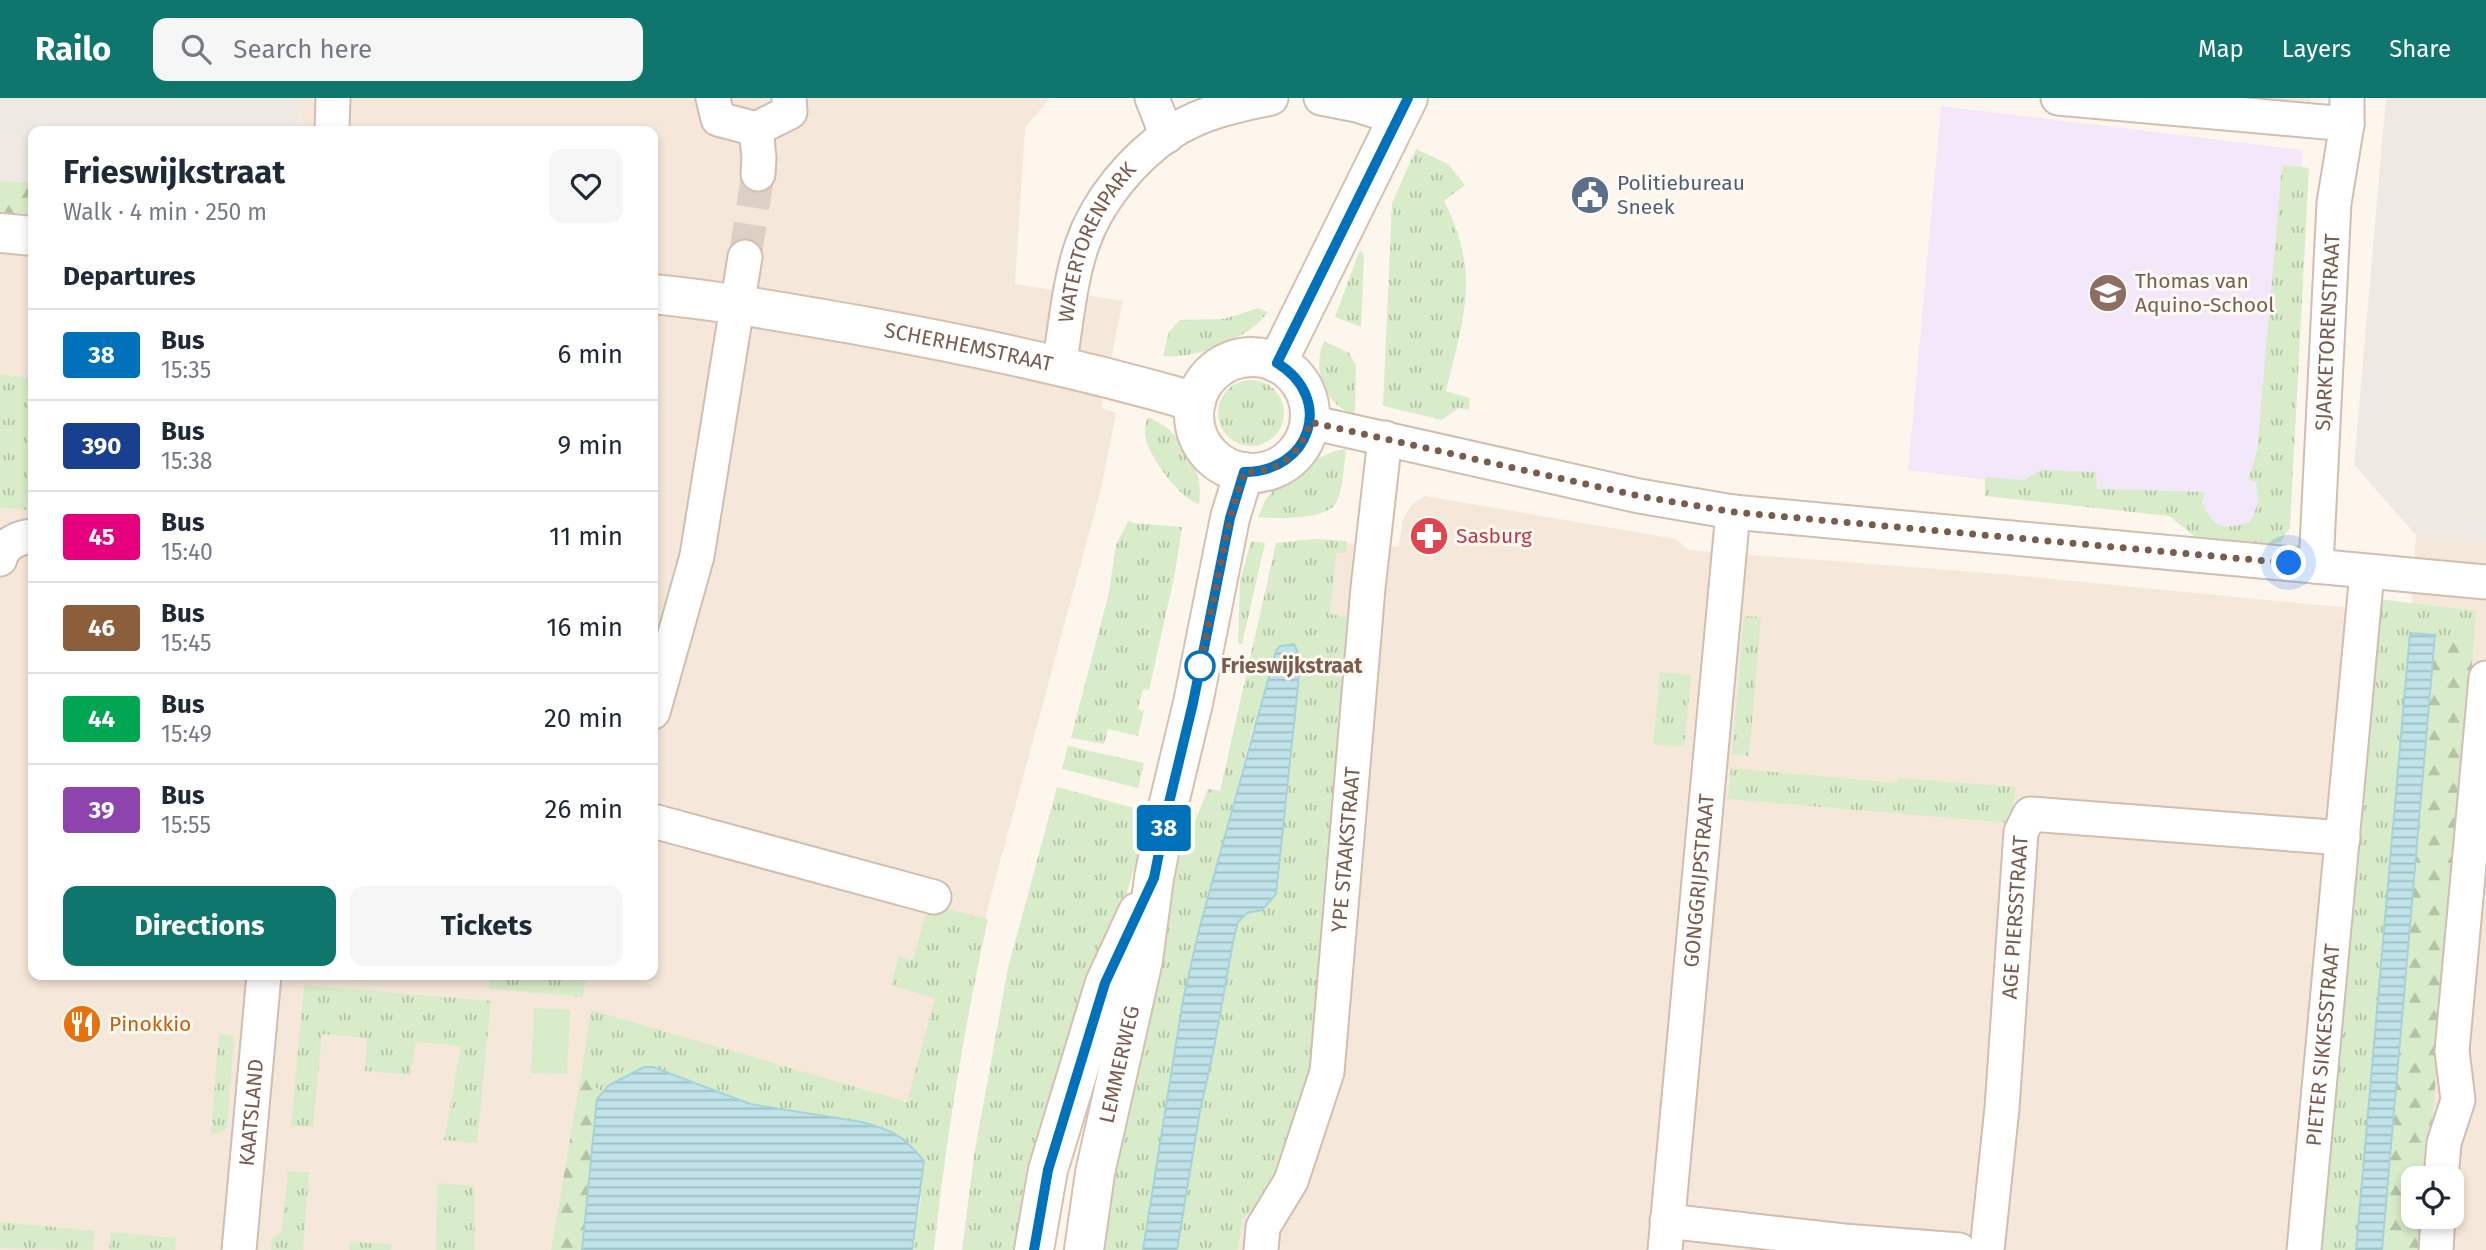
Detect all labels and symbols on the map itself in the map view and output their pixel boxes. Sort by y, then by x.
street label: WATERTORENPARK [1053,156,1142,324]
place label: Politiebureau Sneek [1617,170,1745,220]
public building icon: Politiebureau Sneek [1569,174,1611,216]
street label: SJARKETORENSTRAAT [2310,233,2345,432]
place label: Thomas van Aquino-School [2135,268,2274,318]
school or university icon: Thomas van Aquino-School [2087,272,2129,314]
street label: SCHERHEMSTRAAT [882,317,1055,377]
pharmacy icon: Sasburg [1408,515,1450,557]
place label: Sasburg [1456,523,1532,549]
your location [2271,545,2306,580]
marker: Frieswijkstraat [1185,651,1215,681]
place label: Frieswijkstraat [1221,653,1363,679]
street label: YPE STAAKSTRAAT [1326,766,1366,933]
street label: GONGGRIJPSTRAAT [1678,792,1720,969]
line badge: 38 [1132,805,1196,851]
street label: AGE PIERSSTRAAT [1997,835,2034,1000]
street label: PIETER SIKKESSTRAAT [2301,942,2345,1147]
restaurant icon: Pinokkio [61,1003,103,1045]
street label: LEMMERWEG [1094,1003,1145,1126]
place label: Pinokkio [109,1011,191,1037]
street label: KAATSLAND [234,1058,269,1167]

